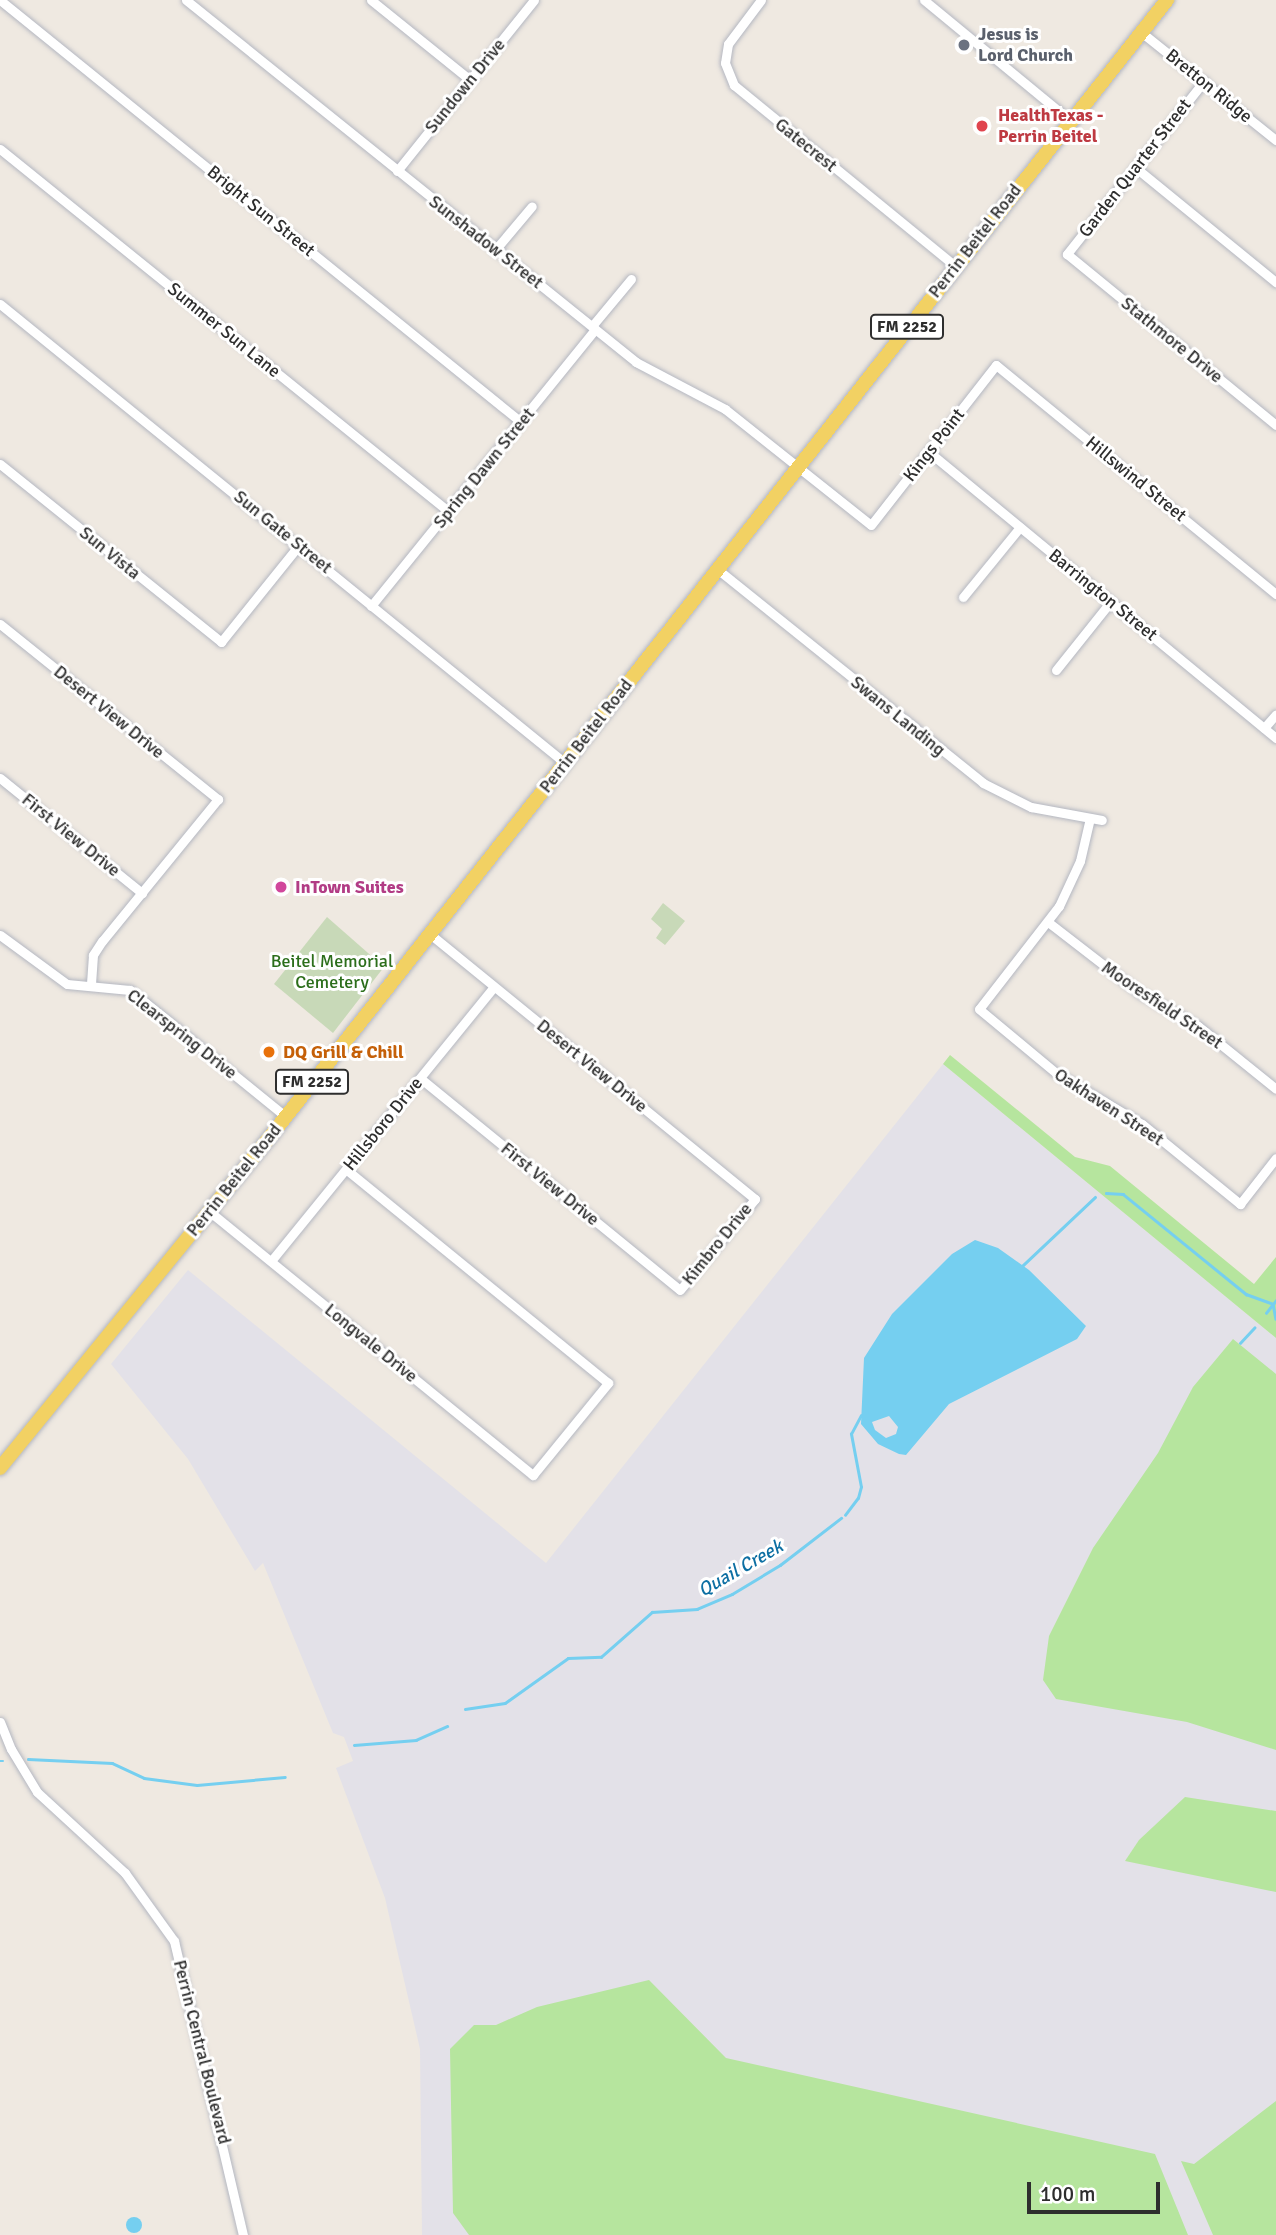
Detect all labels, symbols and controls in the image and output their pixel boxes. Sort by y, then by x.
place label: Jesus is Lord Church [978,24,1073,66]
street label: Sundown Drive [420,34,510,138]
marker: Jesus is Lord Church [956,37,972,53]
street label: Bretton Ridge [1161,44,1257,128]
street label: Garden Quarter Street [1074,94,1196,242]
place label: HealthTexas - Perrin Beitel [998,105,1104,148]
street label: Gatecrest [771,113,841,177]
marker: HealthTexas - Perrin Beitel [972,116,992,136]
street label: Bright Sun Street [203,161,319,261]
street label: Perrin Beitel Road [924,180,1026,302]
street label: Sunshadow Street [425,191,547,293]
street label: Summer Sun Lane [163,278,285,382]
street label: Stathmore Drive [1117,292,1227,388]
road number: FM 2252 [869,314,946,340]
street label: Spring Dawn Street [429,403,539,533]
street label: Kings Point [899,404,969,486]
street label: Hillswind Street [1081,432,1191,526]
street label: Sun Gate Street [230,486,336,578]
street label: Sun Vista [75,522,145,584]
street label: Barrington Street [1044,544,1162,646]
street label: Desert View Drive [49,661,169,763]
street label: Swans Landing [846,671,950,761]
street label: Perrin Beitel Road [535,675,637,797]
street label: First View Drive [17,789,125,881]
place label: InTown Suites [295,876,404,898]
marker: InTown Suites [273,879,289,895]
park label: Beitel Memorial Cemetery [271,951,393,993]
street label: Mooresfield Street [1097,956,1227,1054]
street label: Clearspring Drive [123,984,241,1084]
street label: Desert View Drive [532,1015,652,1117]
place label: DQ Grill & Chill [283,1041,404,1063]
marker: DQ Grill & Chill [261,1044,277,1060]
street label: Oakhaven Street [1050,1064,1168,1150]
road number: FM 2252 [274,1070,350,1094]
street label: Hillsboro Drive [339,1073,427,1175]
street label: Perrin Beitel Road [182,1119,286,1241]
street label: First View Drive [496,1138,604,1230]
street label: Kimbro Drive [677,1199,757,1289]
street label: Longvale Drive [320,1299,422,1387]
water label: Quail Creek [695,1536,787,1602]
street label: Perrin Central Boulevard [169,1958,235,2146]
scale bar [1031,2168,1164,2212]
text: 100 m [1040,2181,1095,2207]

